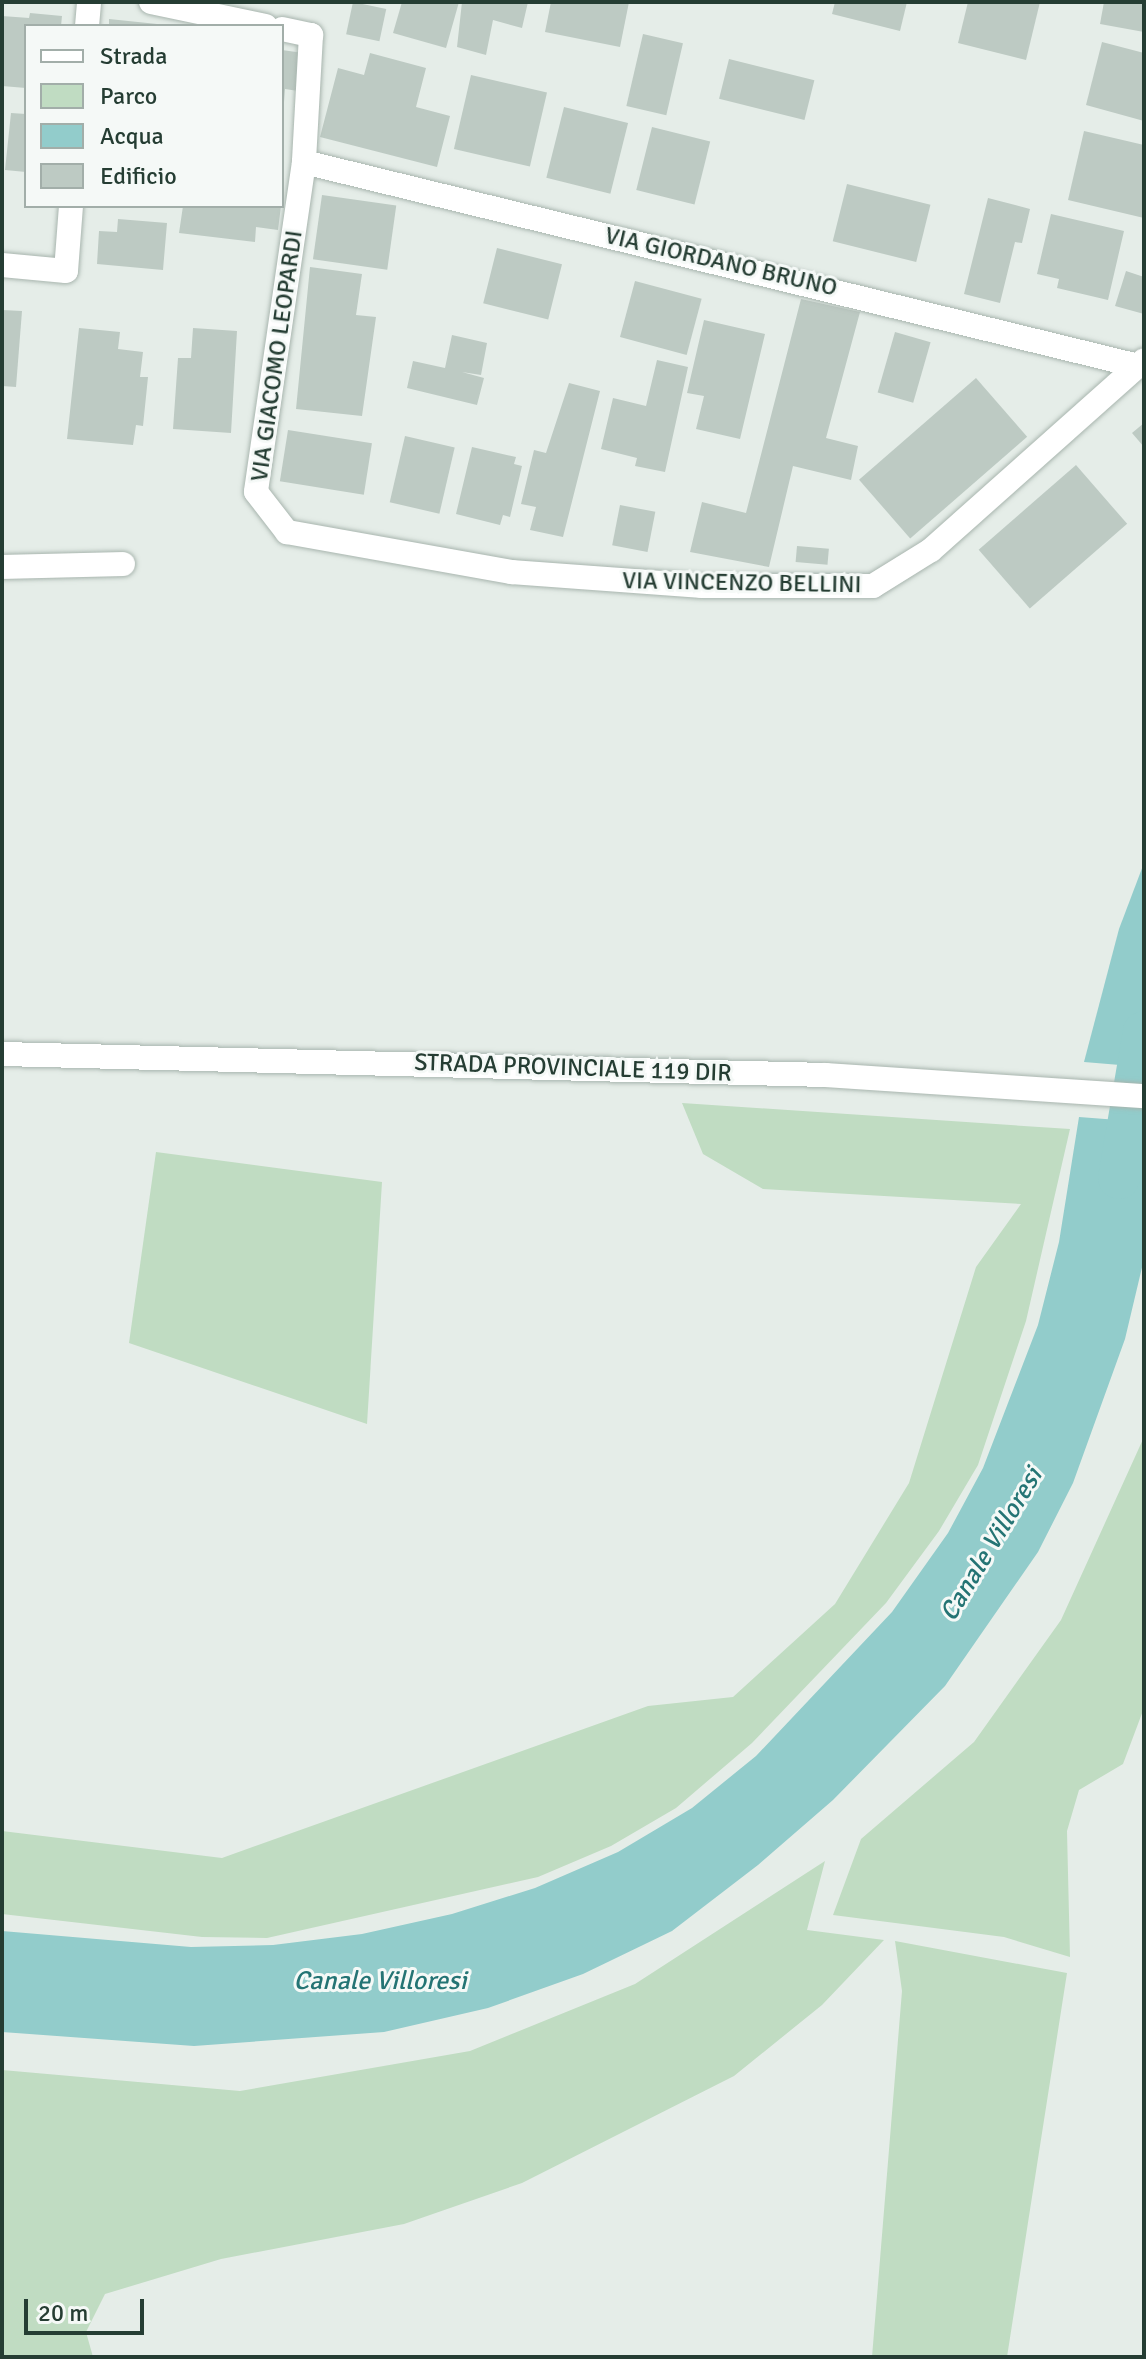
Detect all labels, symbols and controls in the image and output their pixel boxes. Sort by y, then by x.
legend [24,24,284,208]
text: Strada [100,41,167,71]
text: Parco [100,81,157,111]
text: Acqua [100,121,164,151]
text: Edificio [100,161,177,191]
street label: VIA GIORDANO BRUNO [602,221,840,303]
street label: VIA GIACOMO LEOPARDI [245,228,309,484]
street label: VIA VINCENZO BELLINI [622,567,862,599]
street label: STRADA PROVINCIALE 119 DIR [414,1048,732,1088]
water label: Canale Villoresi [934,1463,1050,1627]
water label: Canale Villoresi [294,1966,466,1998]
scale bar [28,2283,148,2333]
text: 20 m [38,2298,88,2328]

